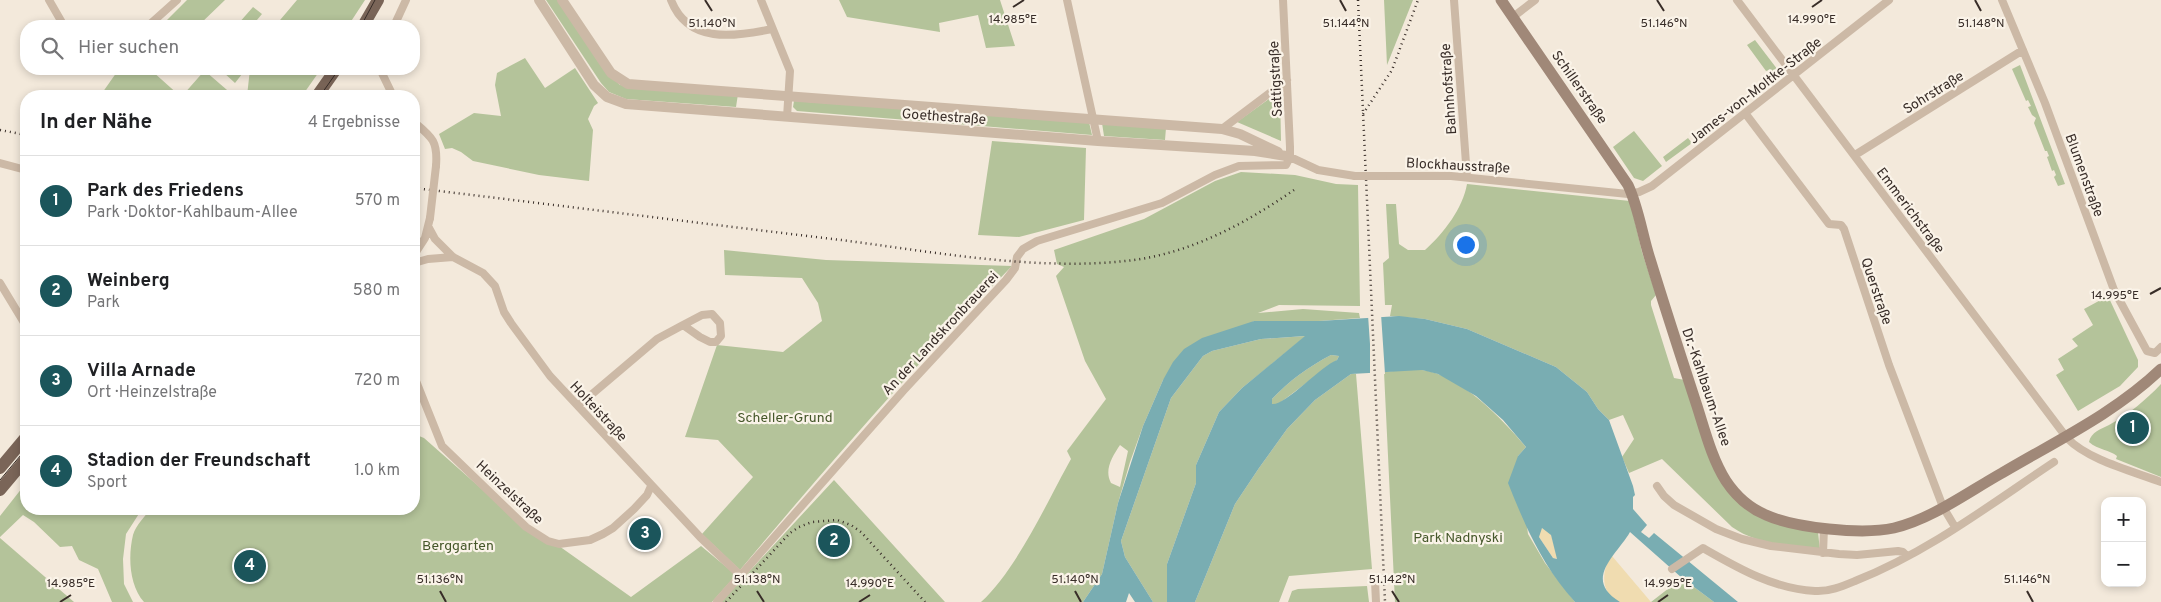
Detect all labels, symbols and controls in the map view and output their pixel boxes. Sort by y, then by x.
text: 14.985°E [989,12,1037,28]
text: 14.990°E [1788,12,1836,28]
text: 51.140°N [688,16,736,32]
text: 51.144°N [1322,16,1370,32]
text: 51.146°N [1641,16,1687,32]
text: 51.148°N [1958,16,2004,32]
search box [20,20,420,75]
icon: search [38,34,66,62]
street label: James-von-Moltke-Straße [1686,34,1826,148]
text: Hier suchen [78,36,179,60]
street label: Sattigstraße [1266,41,1287,117]
street label: Bahnhofstraße [1438,43,1461,135]
street label: Schillerstraße [1547,48,1610,128]
street label: Sohrstraße [1900,68,1967,119]
street label: Goethestraße [901,106,987,129]
text: In der Nähe [40,109,152,136]
text: 4 Ergebnisse [308,113,400,133]
street label: Blumenstraße [2061,132,2107,219]
street label: Blockhausstraße [1406,155,1510,178]
street label: Emmerichstraße [1872,165,1948,257]
text: Park des Friedens [87,179,244,203]
text: 1 [53,191,59,211]
text: 570 m [355,191,400,211]
text: Park · Doktor-Kahlbaum-Allee [87,203,298,223]
your location [1453,232,1479,258]
street label: Querstraße [1856,256,1895,327]
text: Weinberg [87,269,170,293]
street label: An der Landskronbrauerei [879,269,1003,399]
text: 2 [51,281,61,301]
text: 580 m [353,281,400,301]
text: 14.995°E [2091,288,2139,304]
text: Park [87,293,120,313]
street label: Dr.-Kahlbaum-Allee [1677,326,1734,449]
text: Villa Arnade [87,359,196,383]
text: 3 [51,371,61,391]
text: 720 m [355,371,400,391]
street label: Holteistraße [566,378,630,446]
text: Ort · Heinzelstraße [87,383,217,403]
pin: 1 [2117,409,2149,447]
park label: Scheller-Grund [737,410,833,427]
text: Stadion der Freundschaft [87,449,311,473]
street label: Heinzelstraße [472,458,546,529]
text: 4 [51,461,61,481]
text: 1.0 km [354,461,400,481]
text: Sport [87,473,127,493]
map controls [2101,497,2146,587]
button: + [2101,497,2146,542]
pin: 3 [629,515,661,553]
pin: 2 [818,522,850,560]
park label: Park Nadnyski [1413,530,1503,547]
park label: Berggarten [422,538,494,555]
button: − [2101,542,2146,587]
pin: 4 [234,547,266,585]
text: 51.136°N [417,572,463,588]
text: 51.138°N [734,572,781,588]
text: 51.140°N [1051,572,1099,588]
text: 51.142°N [1369,572,1416,588]
text: 51.146°N [2004,572,2050,588]
text: 14.985°E [47,576,95,592]
text: 14.990°E [846,576,894,592]
text: 14.995°E [1644,576,1692,592]

